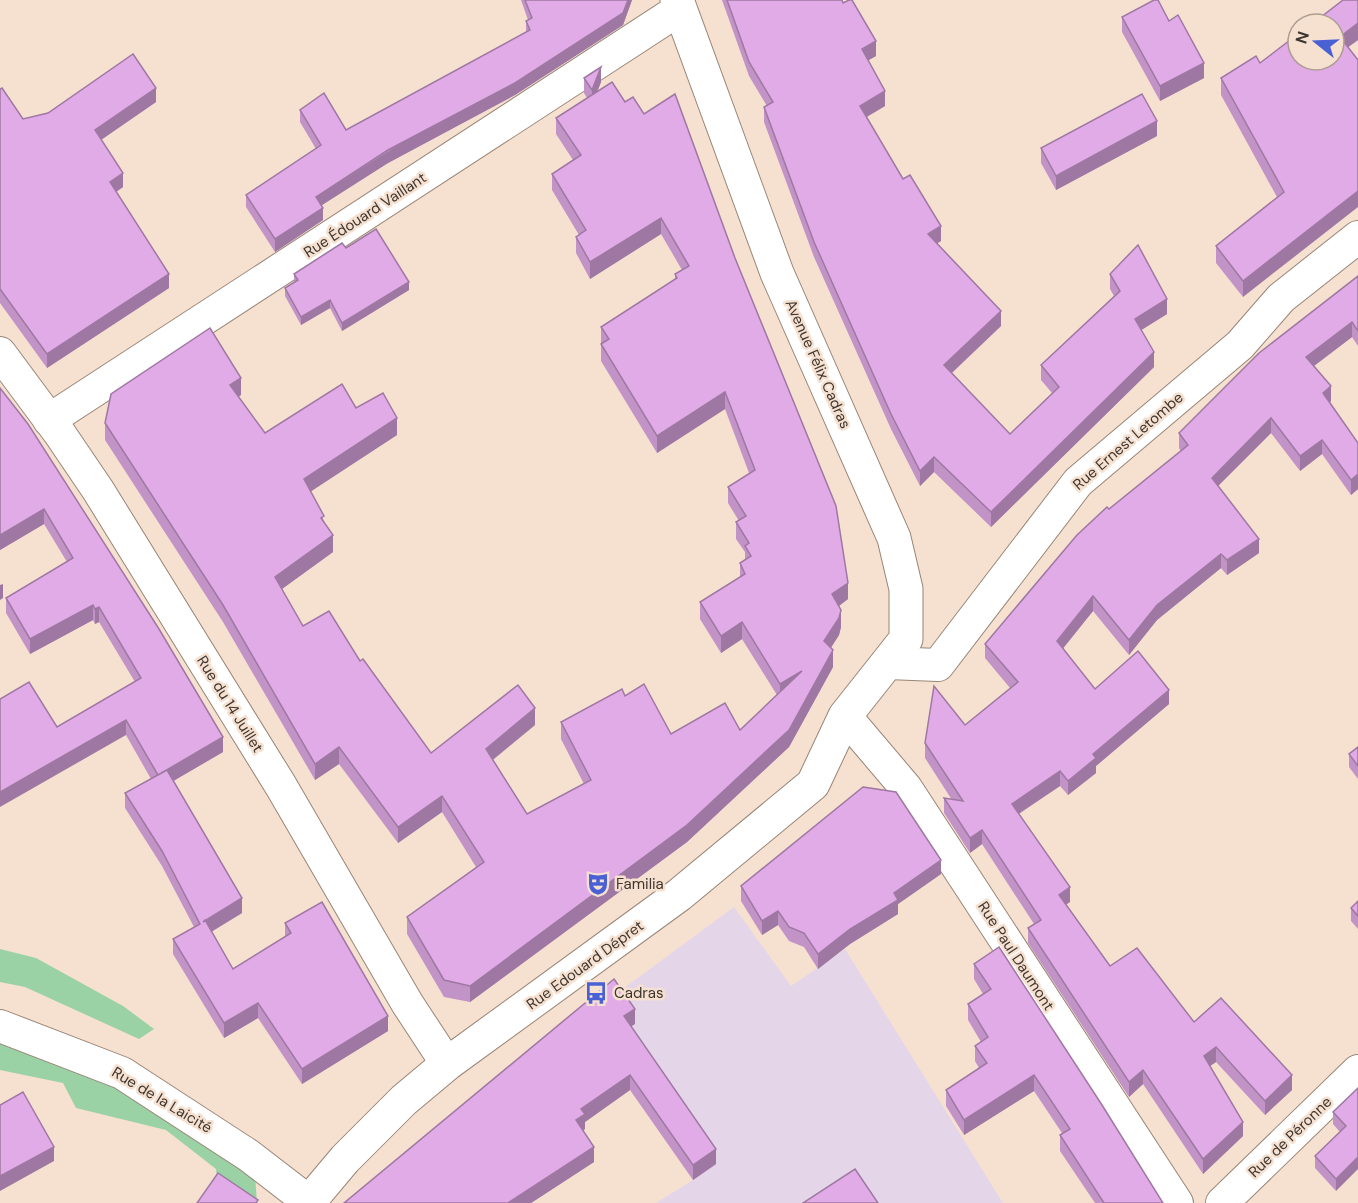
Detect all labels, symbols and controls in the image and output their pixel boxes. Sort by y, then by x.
north arrow [1286,12,1346,72]
text: N [1290,29,1314,46]
street label: Rue Édouard Vaillant [300,168,430,262]
street label: Avenue Félix Cadras [781,296,855,432]
street label: Rue Ernest Letombe [1069,388,1187,494]
street label: Rue du 14 Juillet [192,652,268,756]
theatre icon: Familia [585,871,611,897]
place label: Familia [616,874,664,894]
street label: Rue Paul Daumont [973,898,1059,1014]
street label: Rue Edouard Dépret [523,916,648,1014]
bus stop icon: Cadras [583,980,609,1006]
place label: Cadras [614,983,664,1003]
street label: Rue de la Laicité [108,1062,216,1138]
street label: Rue de Péronne [1244,1092,1336,1182]

